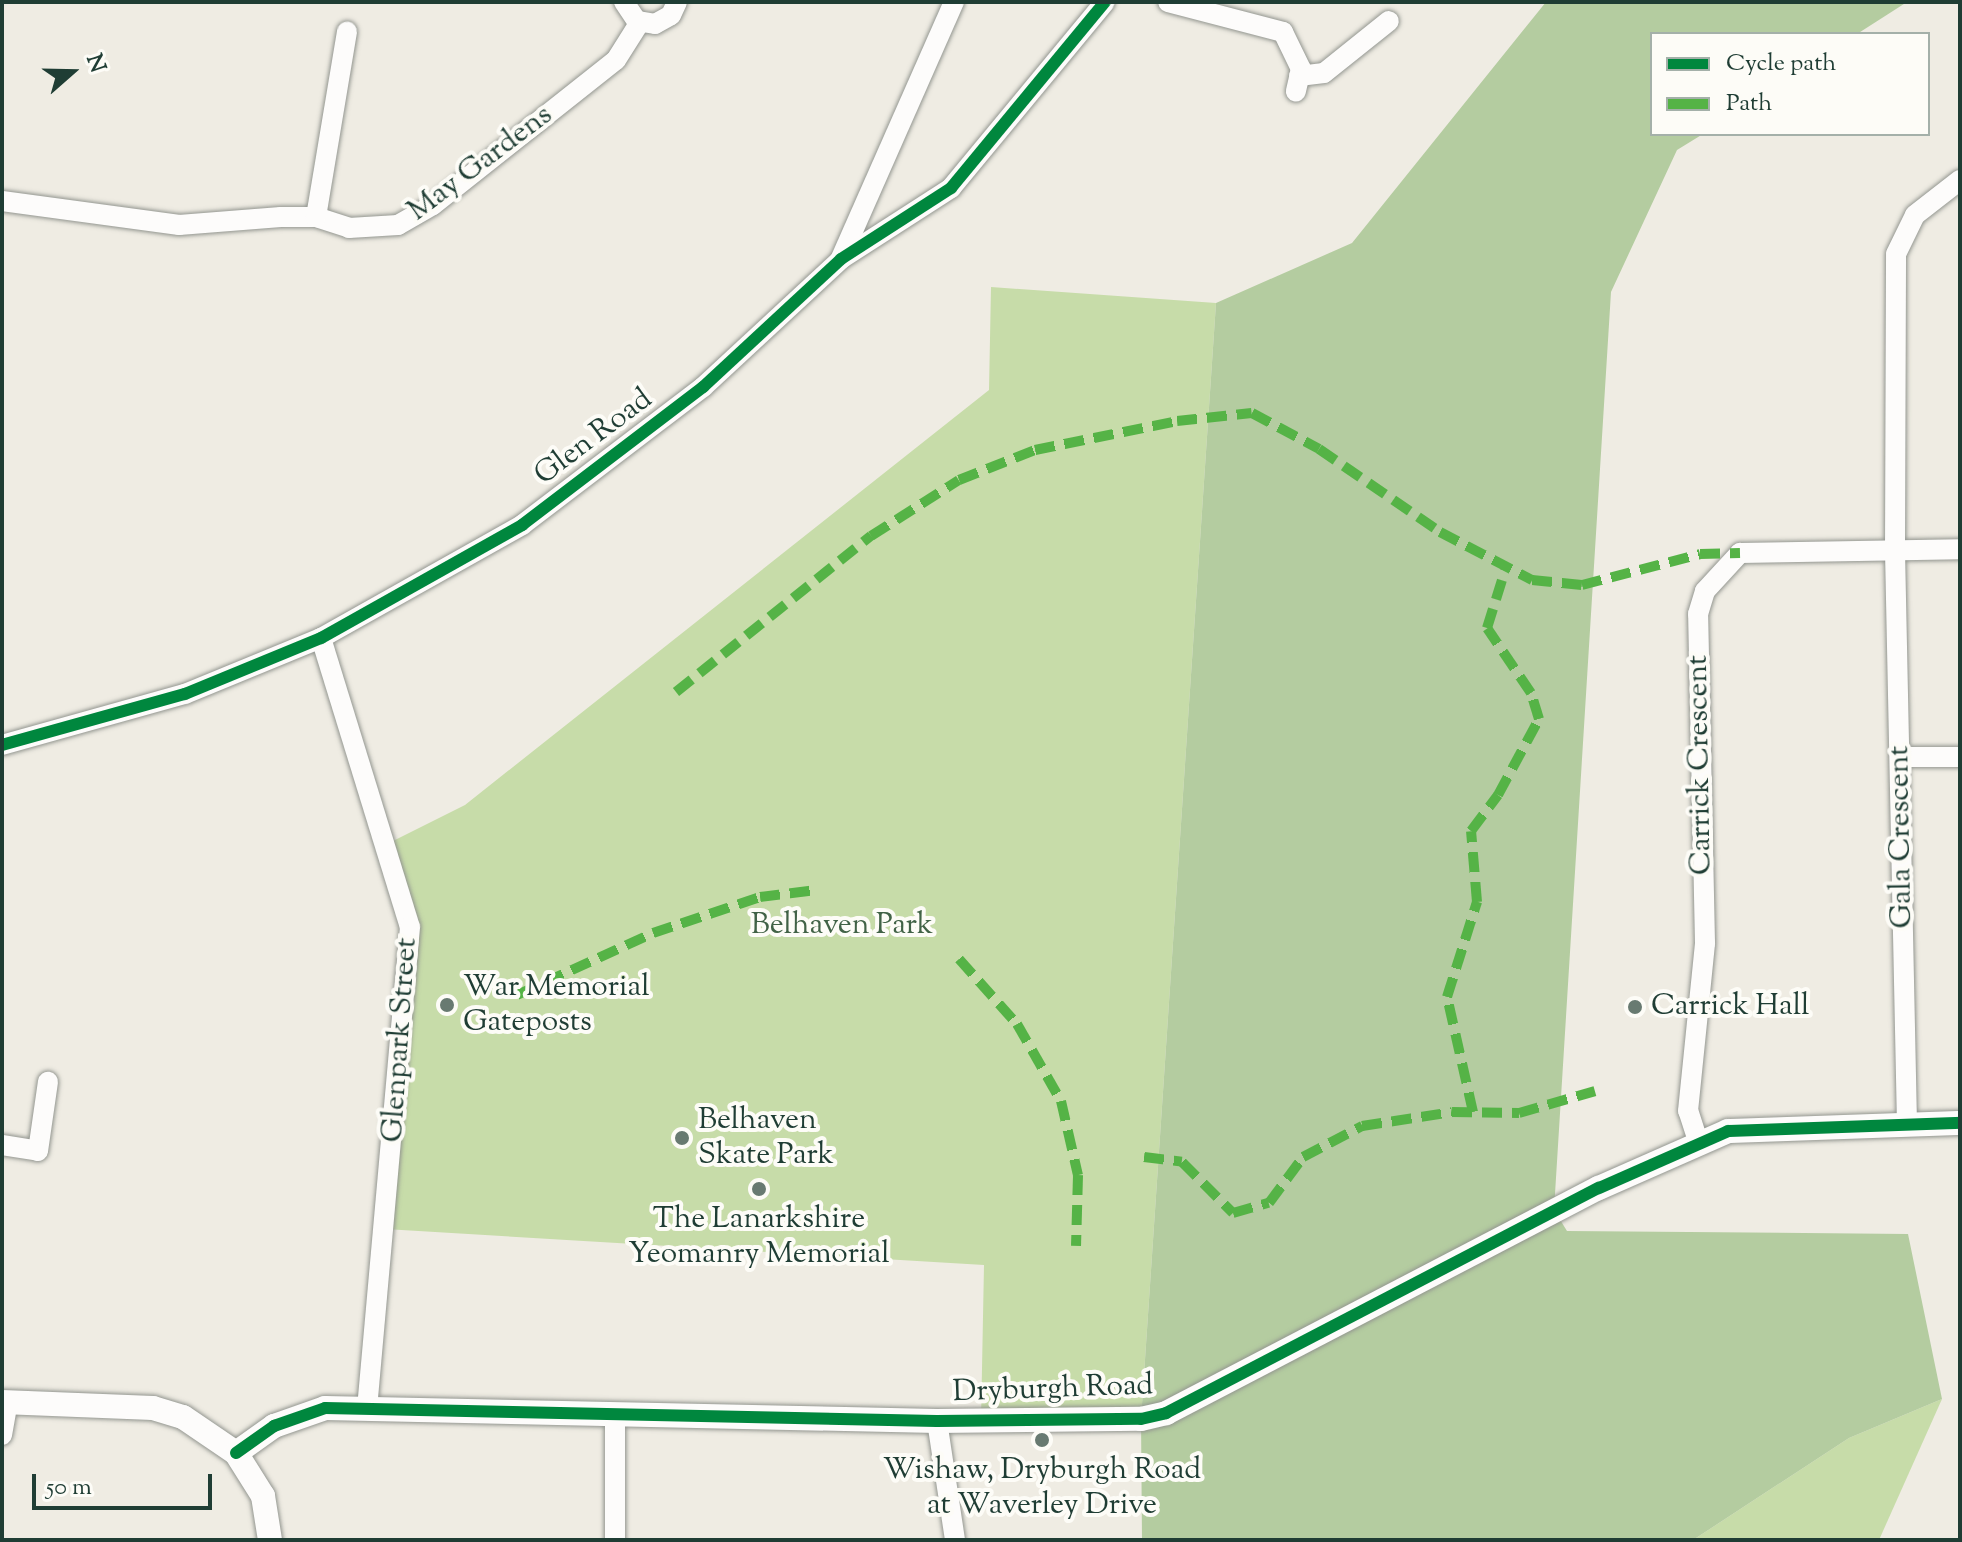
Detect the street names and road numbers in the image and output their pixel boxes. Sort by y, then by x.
street label: May Gardens [402,98,560,230]
street label: Glen Road [528,382,660,494]
street label: Carrick Crescent [1681,655,1721,875]
street label: Gala Crescent [1882,745,1922,929]
street label: Glenpark Street [376,936,426,1144]
street label: Dryburgh Road [952,1369,1154,1411]

